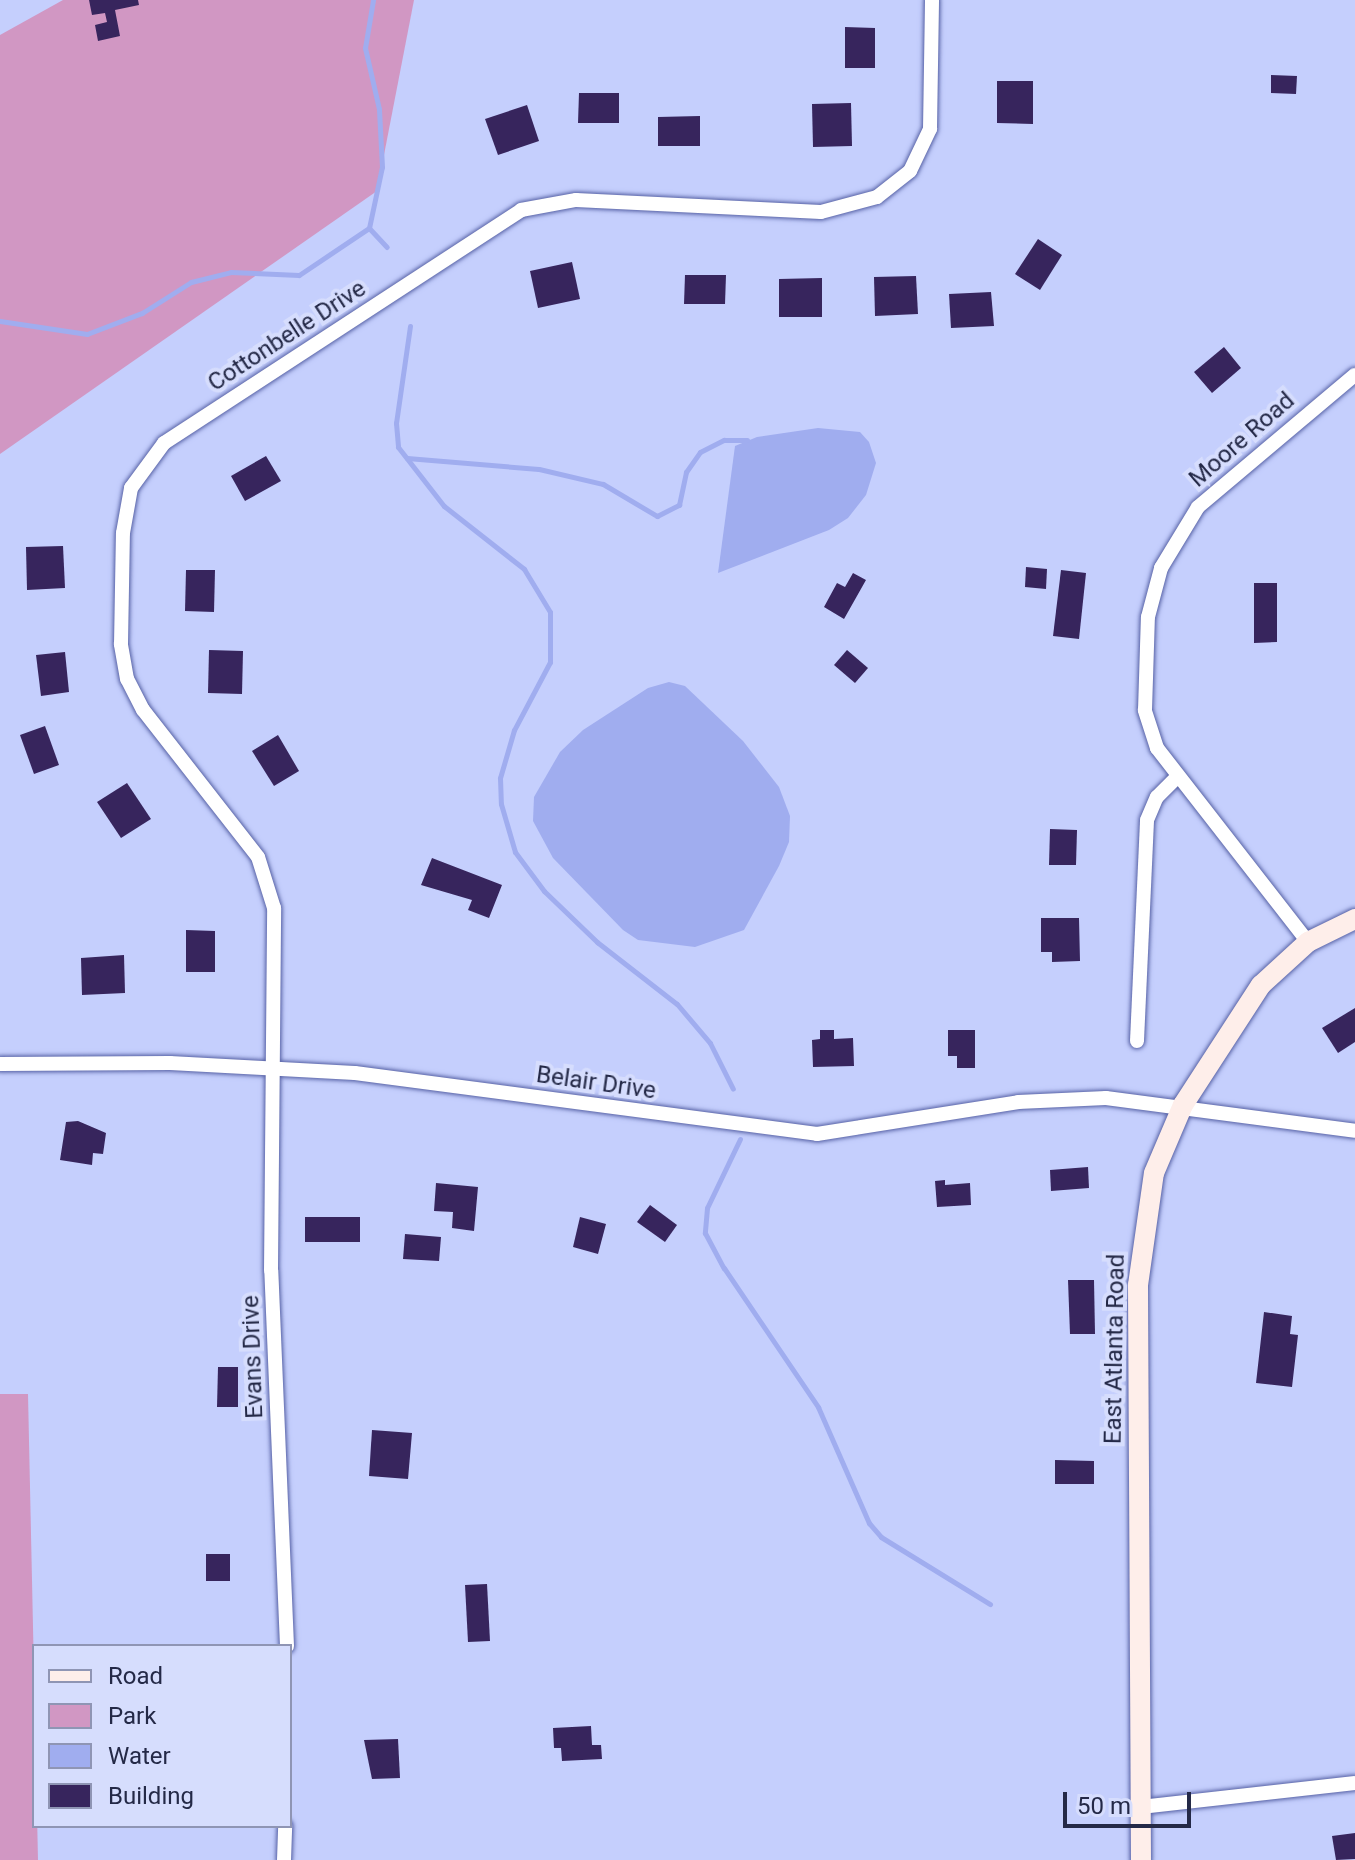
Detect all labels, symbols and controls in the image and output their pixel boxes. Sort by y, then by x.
street label: Cottonbelle Drive [203,274,371,398]
street label: Moore Road [1184,386,1300,494]
street label: Belair Drive [534,1060,658,1106]
street label: East Atlanta Road [1099,1254,1131,1444]
street label: Evans Drive [236,1295,270,1419]
legend [32,1644,292,1828]
text: Road [108,1662,163,1690]
text: Park [108,1702,156,1730]
text: Water [108,1742,171,1770]
scale bar [1067,1776,1195,1826]
text: Building [108,1782,194,1810]
text: 50 m [1077,1792,1131,1820]

